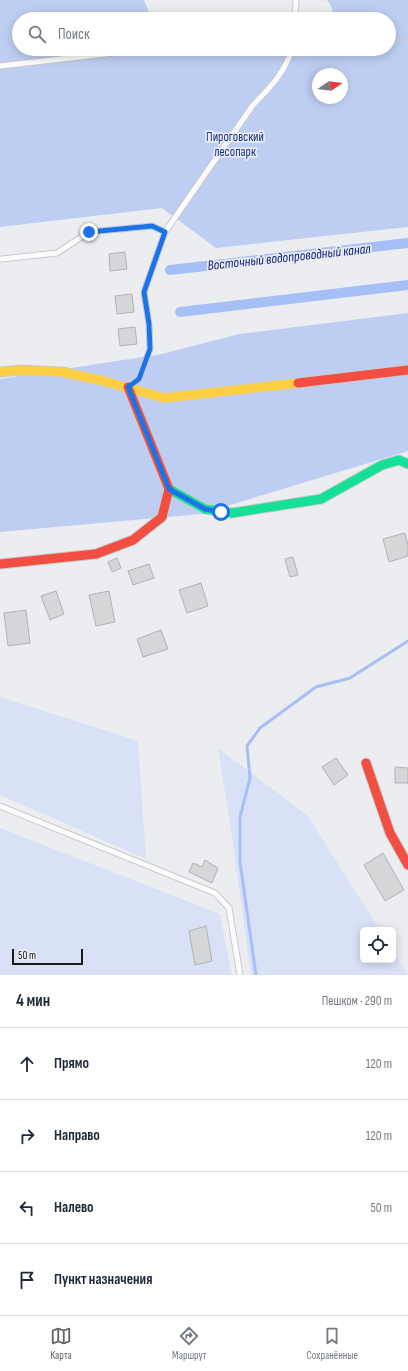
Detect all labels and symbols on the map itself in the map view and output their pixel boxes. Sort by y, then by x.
north arrow [312,68,348,104]
park label: Пироговский лесопарк [206,129,264,160]
route end [80,223,98,241]
water label: Восточный водопроводный канал [207,240,372,274]
route start [212,503,230,521]
scale bar [12,947,83,966]

